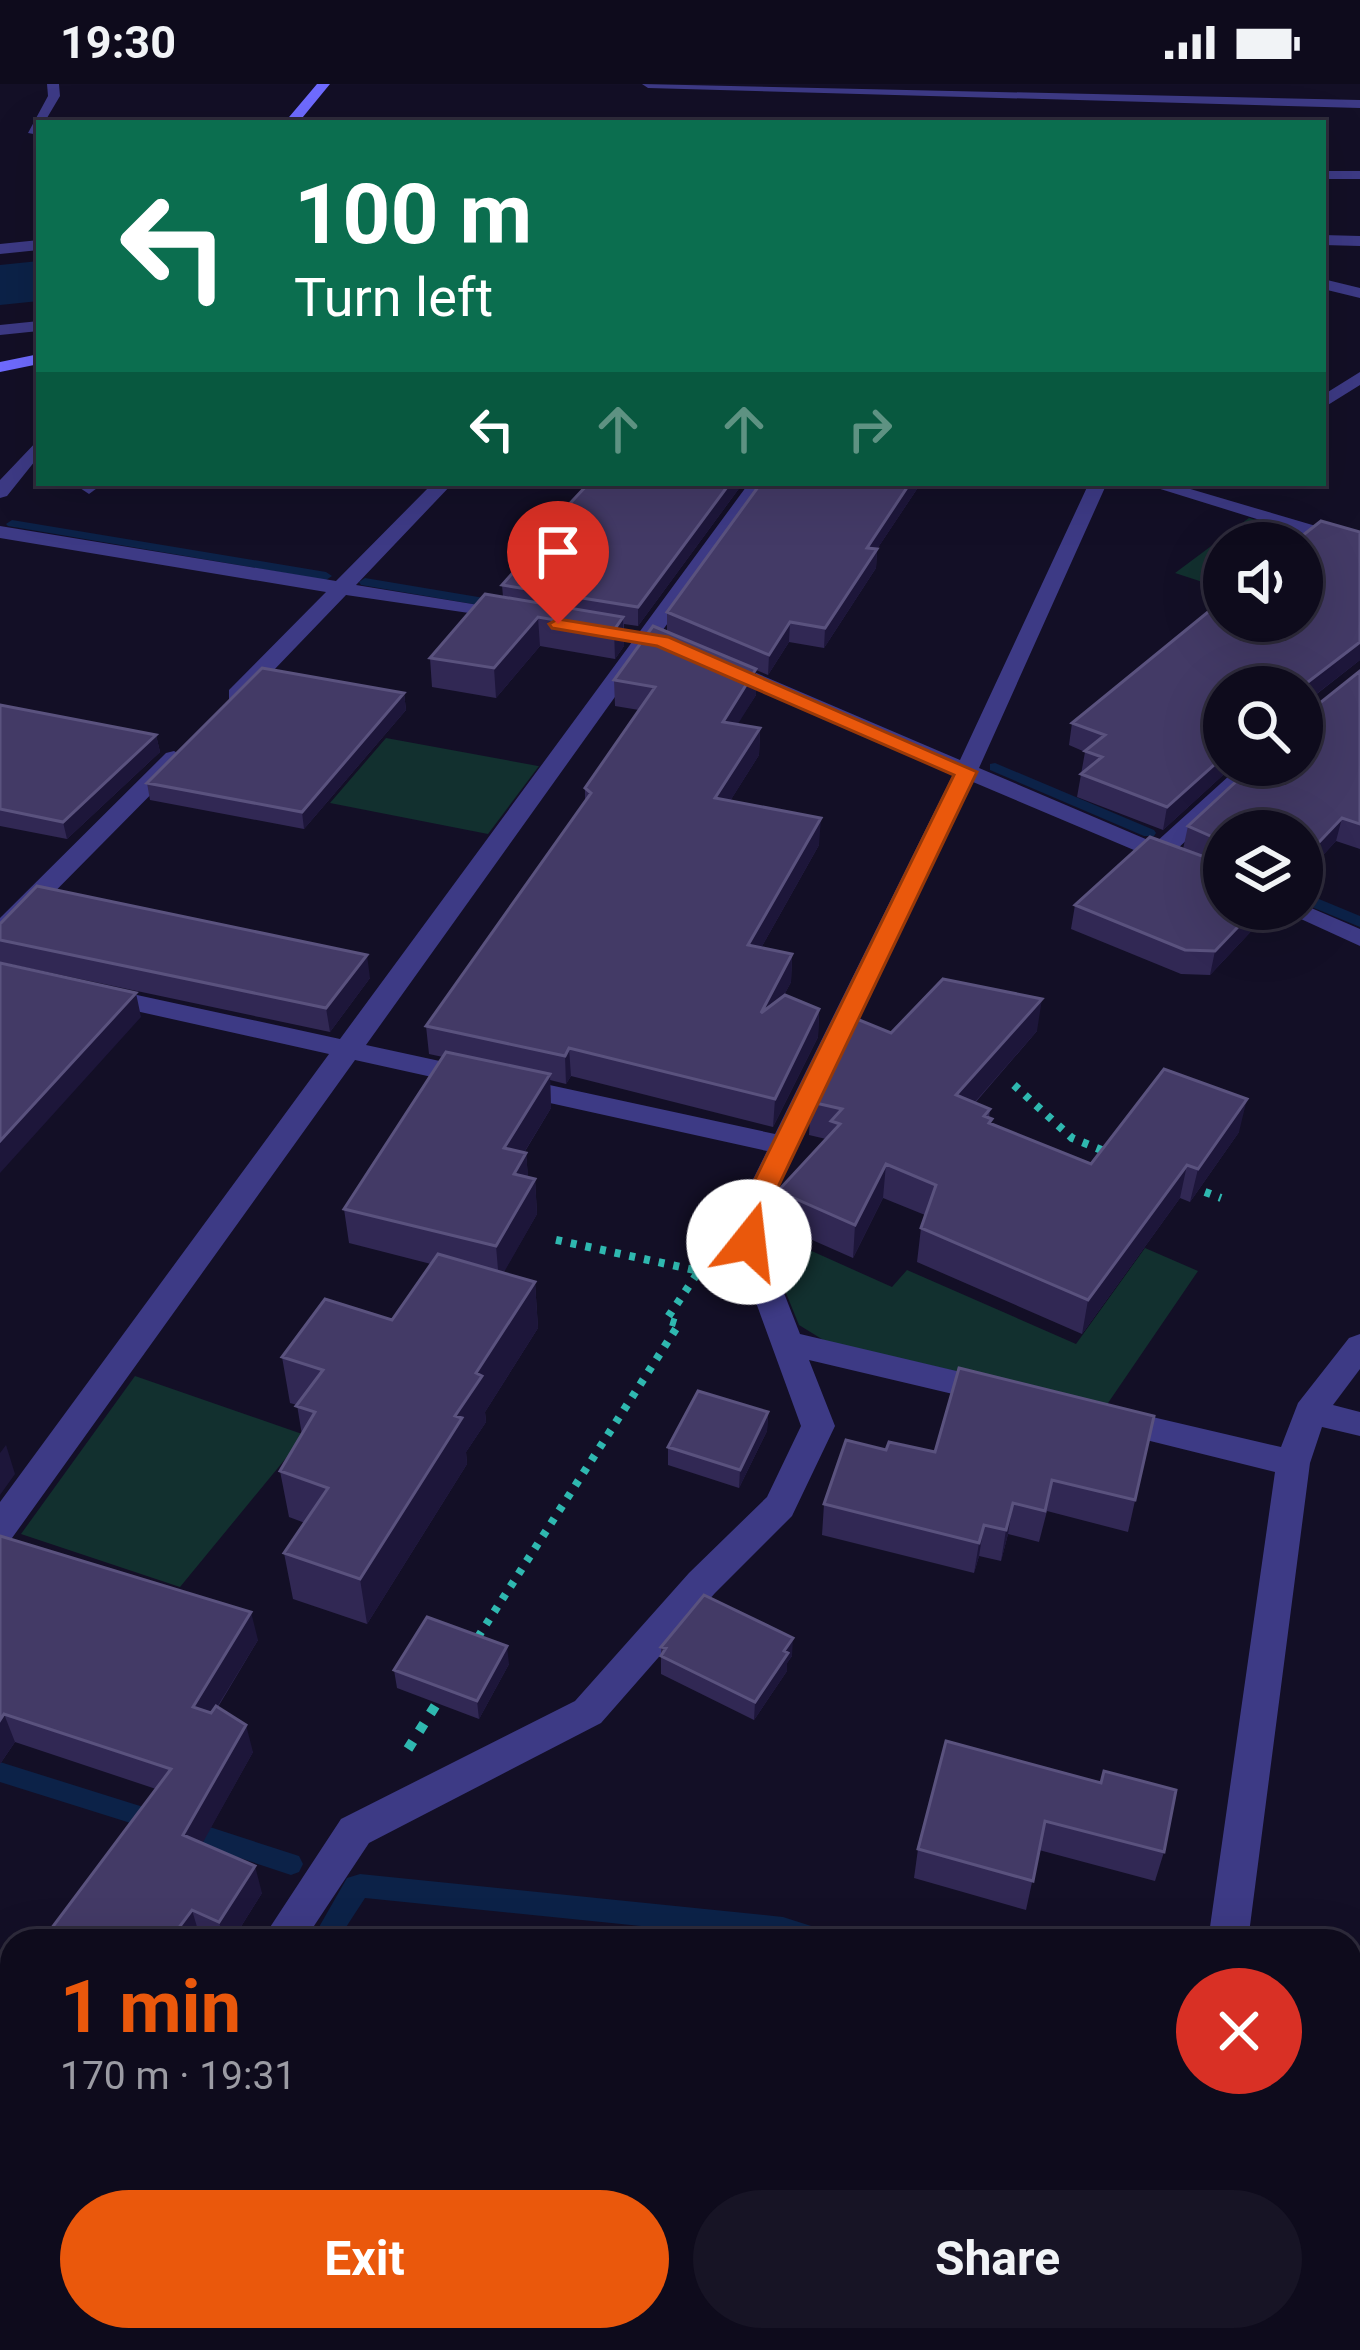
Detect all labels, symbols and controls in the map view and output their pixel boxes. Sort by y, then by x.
text: 19:30 [60,16,176,69]
text: 100 m [294,165,532,264]
icon: left [96,168,252,324]
text: Turn left [294,266,493,329]
icon: left [459,396,525,462]
icon: ahead [585,396,651,462]
icon: ahead [711,396,777,462]
icon: right [837,396,903,462]
pin [507,501,609,624]
icon: arrive [525,519,591,585]
map controls [1203,522,1323,930]
button: sound [1203,522,1323,642]
button: search [1203,666,1323,786]
button: layers [1203,810,1323,930]
position arrow [686,1179,812,1305]
text: 1 min [60,1965,241,2050]
button: close [1176,1968,1302,2094]
text: 170 m · 19:31 [60,2053,296,2099]
button: Exit [60,2190,669,2328]
button: Share [693,2190,1302,2328]

